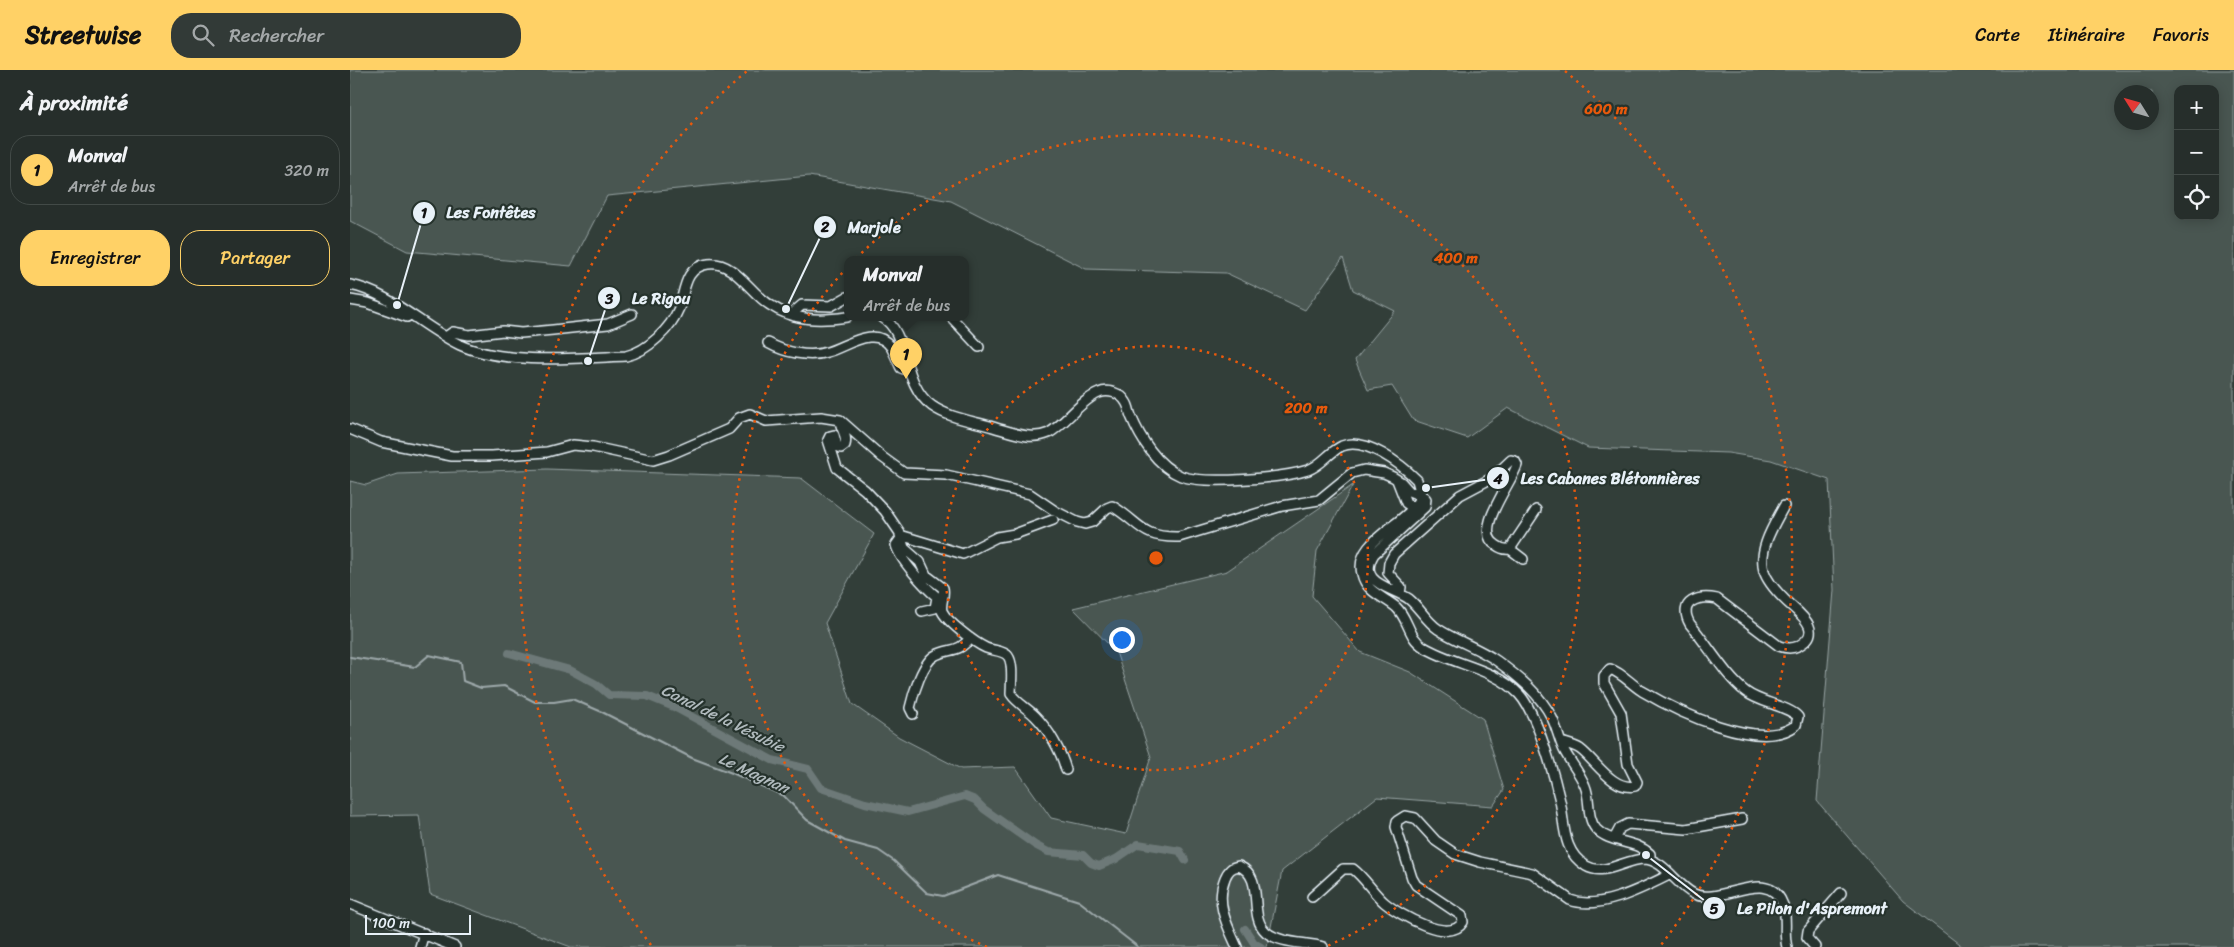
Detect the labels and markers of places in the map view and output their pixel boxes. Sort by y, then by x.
callout: Les Fontêtes [411,197,546,228]
callout: Marjole [812,212,910,243]
callout: Le Rigou [597,283,700,314]
pin: 1 [890,338,922,379]
callout: Les Cabanes Blétonnières [1486,463,1709,494]
centre of rings [1147,549,1165,567]
callout: Le Pilon d'Aspremont [1701,893,1897,924]

